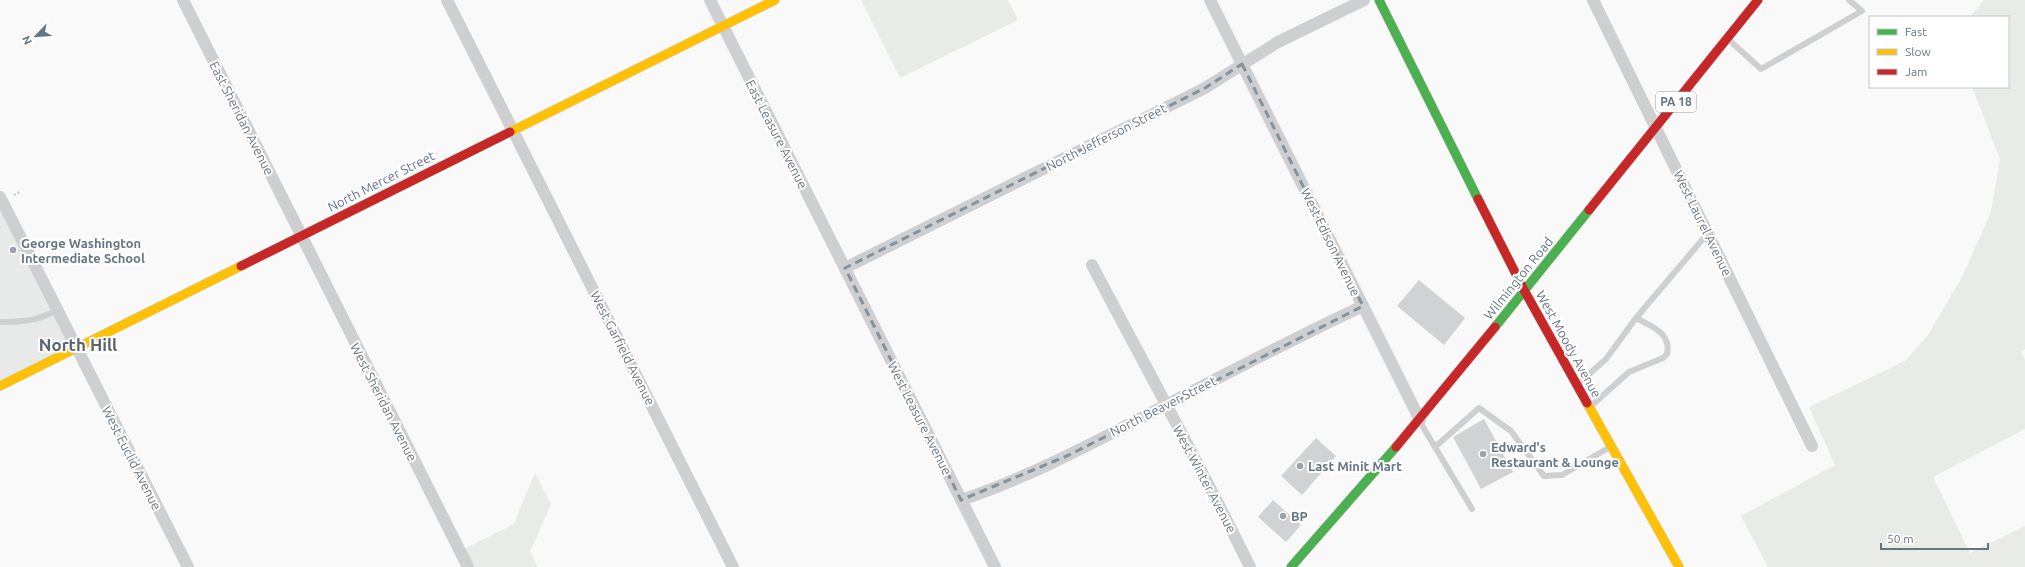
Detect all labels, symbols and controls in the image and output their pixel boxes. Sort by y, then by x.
north arrow [16,16,56,56]
legend [1869,16,2009,88]
text: Fast [1905,25,1927,38]
text: N [20,34,34,46]
text: Slow [1905,45,1931,58]
street label: East Sheridan Avenue [207,59,277,177]
text: Jam [1905,65,1927,78]
street label: East Leasure Avenue [743,77,811,191]
road number: PA 18 [1656,92,1696,112]
street label: North Jefferson Street [1044,101,1168,173]
street label: North Mercer Street [325,148,437,214]
street label: West Laurel Avenue [1671,168,1735,278]
street label: West Edison Avenue [1299,186,1363,298]
street label: Wilmington Road [1481,234,1555,322]
place label: George Washington Intermediate School [21,236,145,265]
marker: George Washington Intermediate School [8,245,18,255]
street label: West Moody Avenue [1534,288,1604,400]
street label: West Garfield Avenue [588,289,658,407]
district label: North Hill [39,335,117,354]
street label: West Sheridan Avenue [348,341,420,463]
street label: West Leasure Avenue [885,359,955,477]
street label: North Beaver Street [1108,373,1218,439]
street label: West Euclid Avenue [100,404,164,512]
street label: West Winter Avenue [1171,423,1239,535]
place label: Edward's Restaurant & Lounge [1491,440,1619,469]
marker: Edward's Restaurant & Lounge [1478,449,1488,459]
place label: Last Minit Mart [1308,459,1402,473]
marker: Last Minit Mart [1295,461,1305,471]
place label: BP [1291,509,1308,523]
marker: BP [1278,511,1288,521]
scale bar [1881,525,1988,551]
text: 50 m [1887,532,1914,545]

